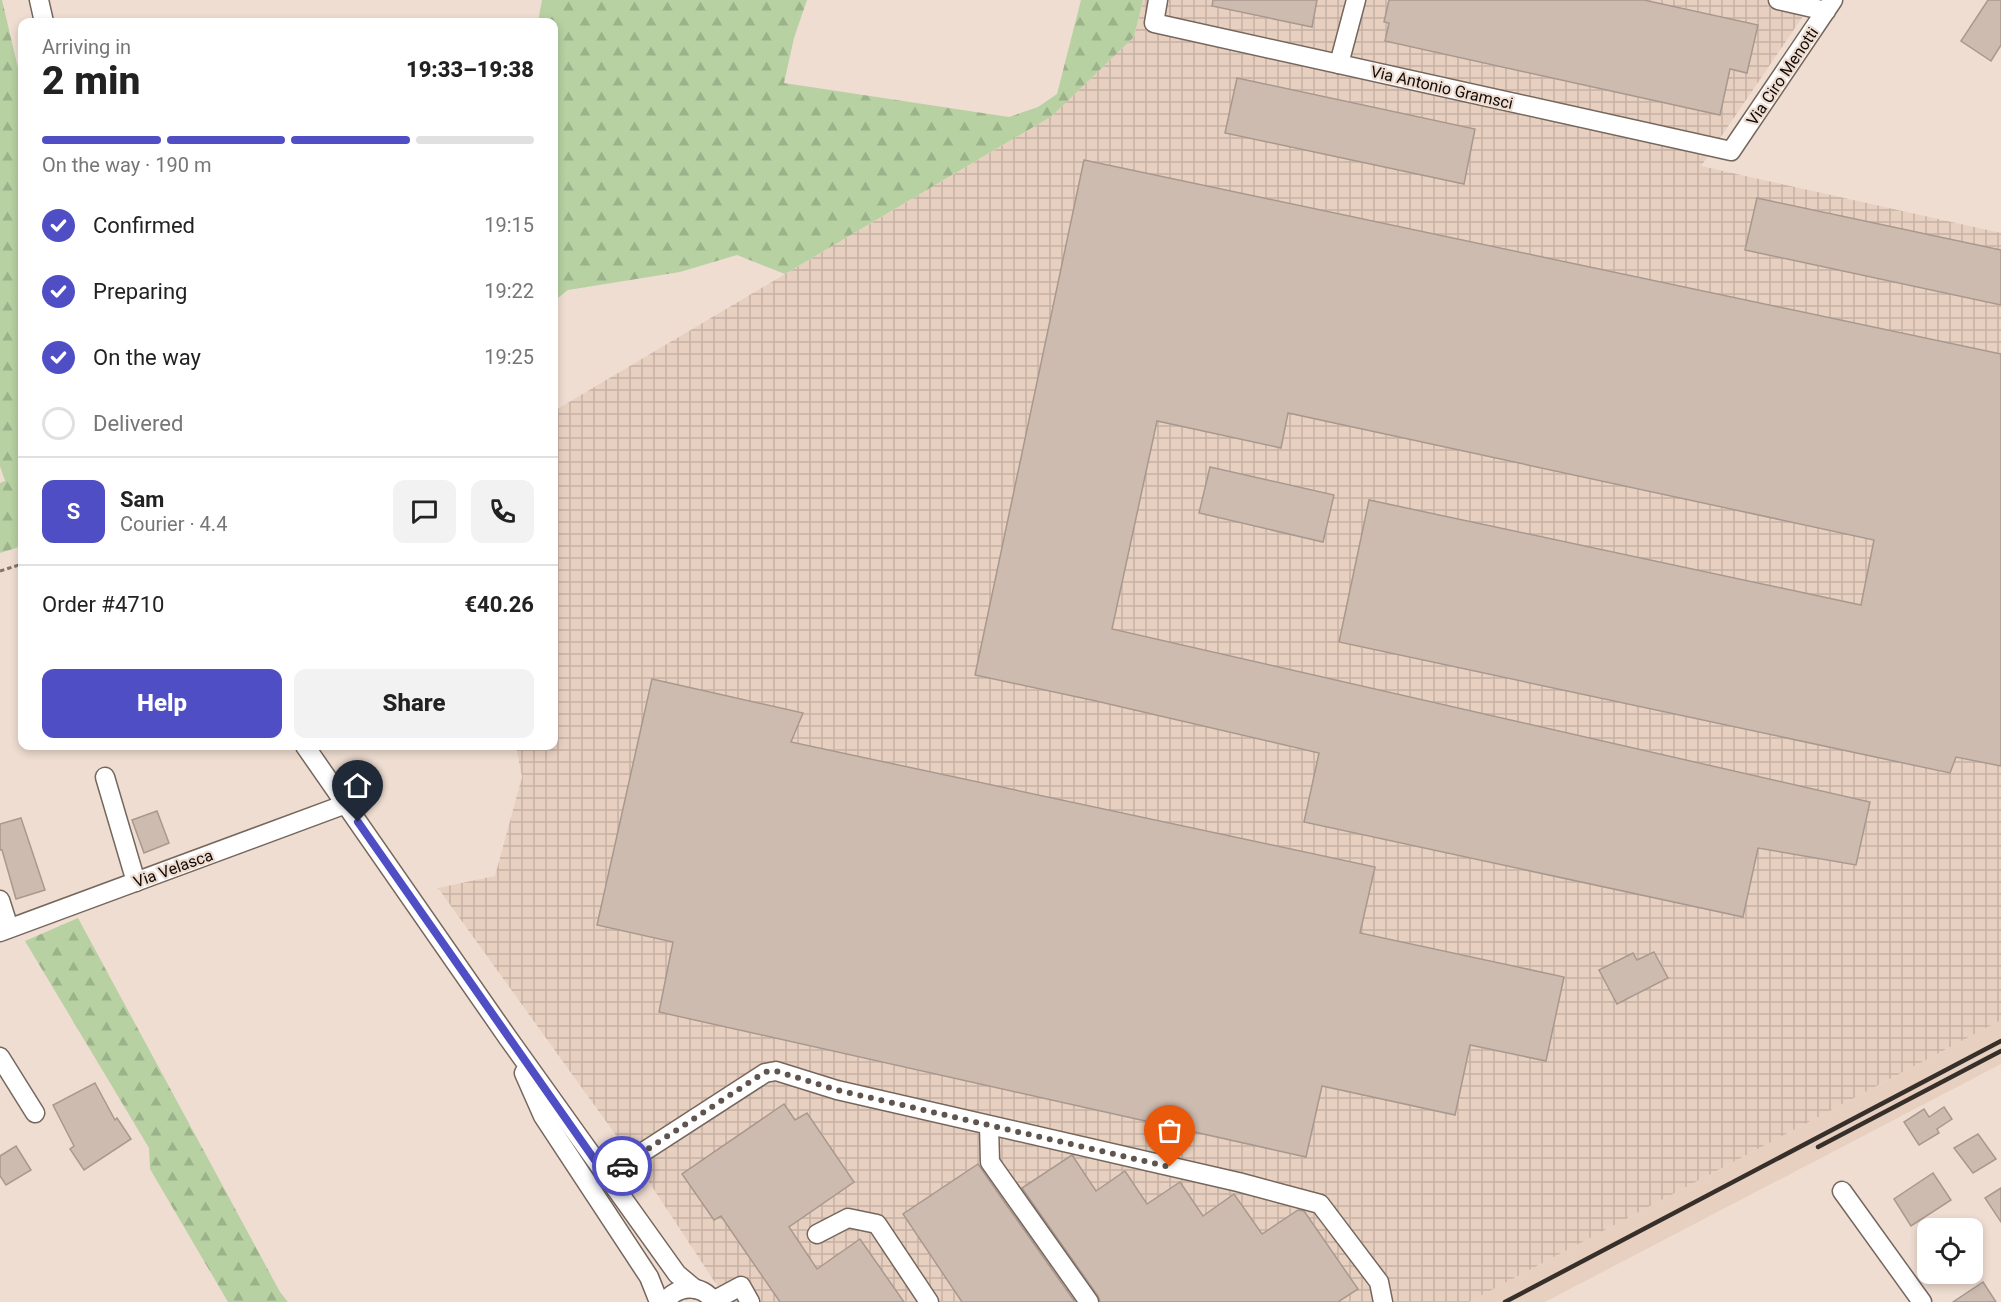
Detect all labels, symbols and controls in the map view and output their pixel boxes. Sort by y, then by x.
street label: Via Ciro Menotti [1743,24,1822,129]
text: Arriving in [42,35,131,59]
text: 19:33–19:38 [406,57,534,82]
text: 2 min [42,58,140,104]
street label: Via Antonio Gramsci [1369,62,1515,113]
text: On the way · 190 m [42,153,211,177]
icon: check [42,209,75,242]
text: Confirmed [93,213,195,238]
text: 19:15 [484,213,534,237]
icon: check [42,275,75,308]
text: Preparing [93,279,187,304]
text: 19:22 [484,279,534,303]
icon: check [42,341,75,374]
text: On the way [93,345,201,370]
text: 19:25 [484,345,534,369]
text: Delivered [93,411,183,436]
button: chat [393,480,456,543]
button: phone [471,480,534,543]
text: Sam [120,487,164,512]
text: S [67,499,80,524]
text: Courier · 4.4 [120,512,227,536]
text: Order #4710 [42,592,164,617]
text: €40.26 [465,592,534,617]
button: Help [42,669,282,738]
button: Share [294,669,534,738]
pin [332,760,383,822]
icon: home [341,769,374,802]
street label: Via Velasca [131,845,215,892]
pin [1144,1105,1195,1167]
icon: bag [1153,1114,1186,1147]
courier [592,1136,652,1196]
icon: car [606,1150,639,1183]
map controls [1917,1218,1983,1284]
button: locate [1917,1218,1983,1284]

